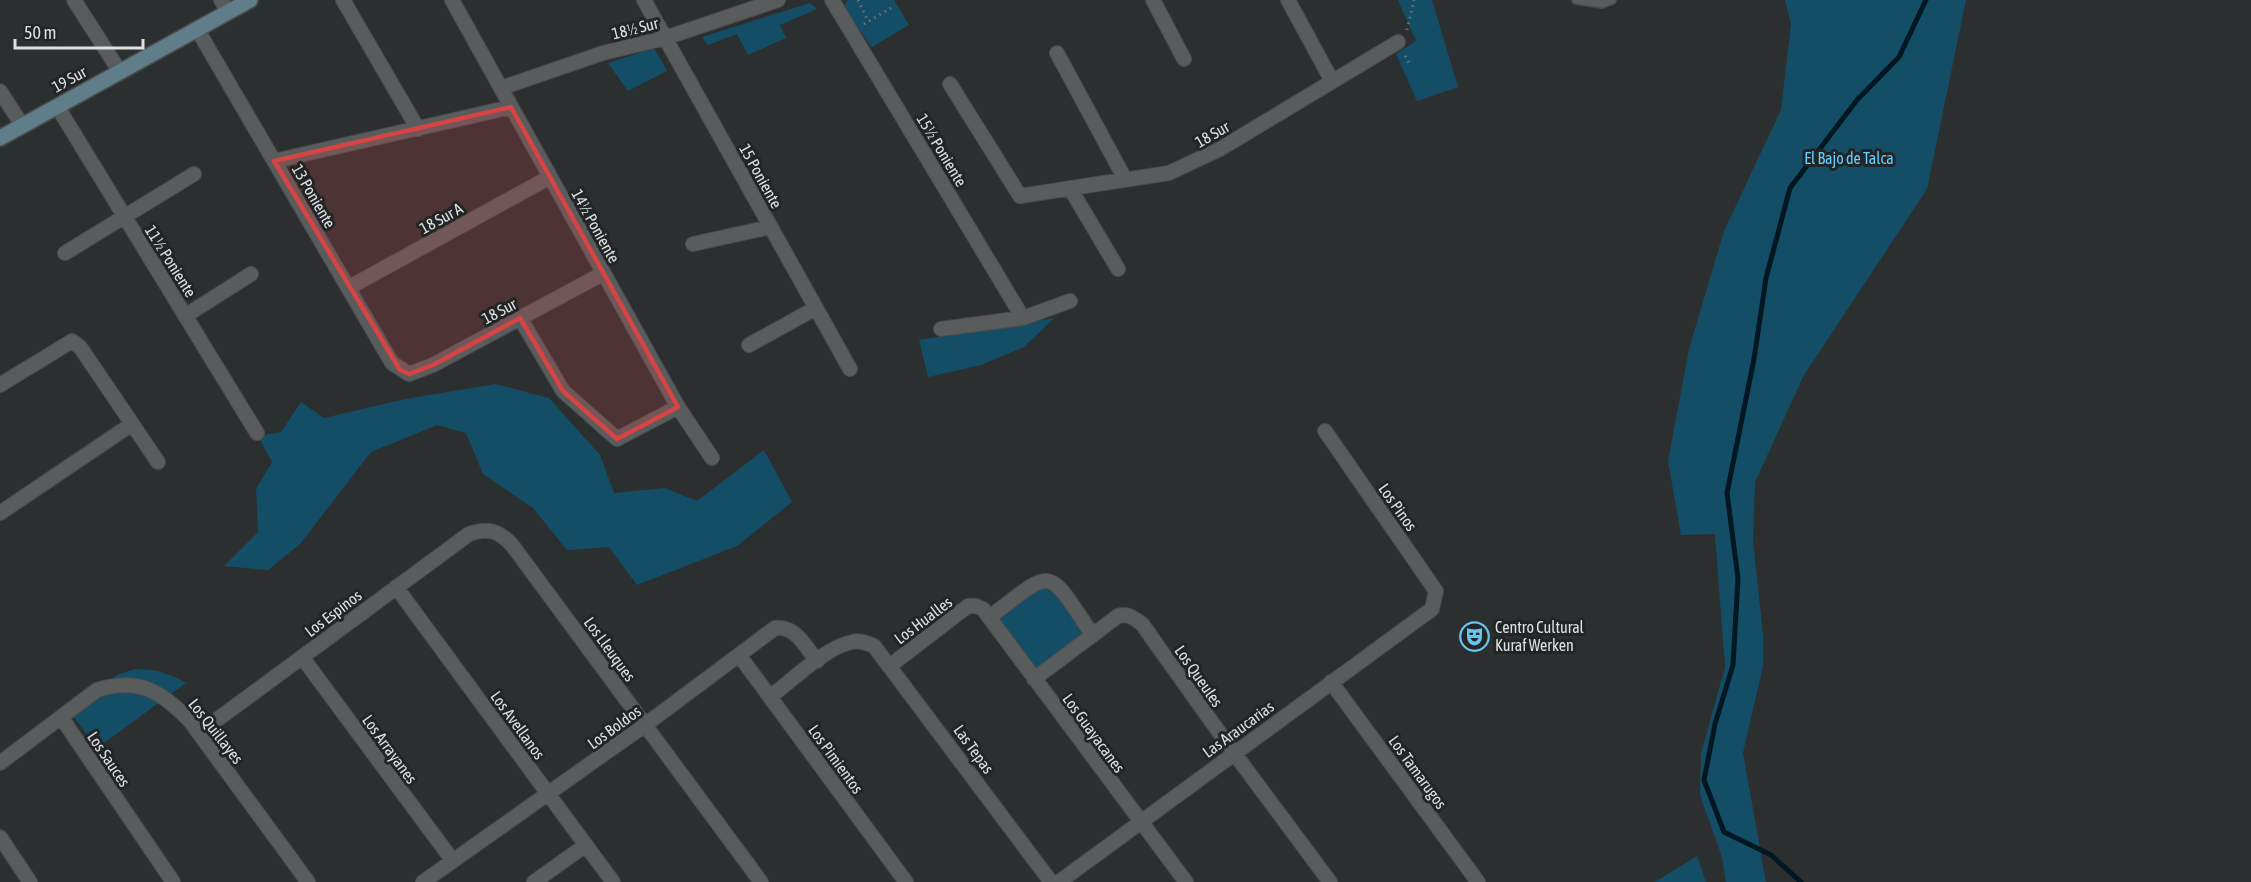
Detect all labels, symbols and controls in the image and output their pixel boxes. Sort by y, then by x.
scale bar [15,12,142,50]
street label: 18½ Sur [610,14,660,42]
text: 50 m [24,22,56,43]
street label: 19 Sur [49,62,90,96]
street label: 15½ Poniente [913,111,971,189]
street label: 18 Sur [1192,117,1233,151]
street label: 15 Poniente [736,141,786,211]
park label: El Bajo de Talca [1804,149,1894,168]
street label: 13 Poniente [289,161,339,231]
street label: 14½ Poniente [568,186,624,266]
street label: 18 Sur A [416,199,466,237]
street label: 11½ Poniente [142,222,200,300]
street label: 18 Sur [479,294,520,327]
street label: Los Pinos [1375,480,1421,534]
street label: Los Espinos [301,586,366,641]
street label: Los Hualles [891,592,956,647]
street label: Los Lleuques [580,613,640,686]
place label: Centro Cultural Kuraf Werken [1495,618,1585,654]
theatre icon: Centro Cultural Kuraf Werken [1458,620,1490,652]
street label: Los Queules [1171,642,1227,710]
street label: Los Avellanos [487,687,549,763]
street label: Los Guayacanes [1059,690,1129,777]
street label: Los Quillayes [184,695,247,768]
street label: Las Araucarias [1199,697,1277,761]
street label: Los Boldos [584,701,644,752]
street label: Los Arrayanes [358,711,421,788]
street label: Los Pimientos [805,721,867,797]
street label: Las Tepas [950,721,998,778]
street label: Los Sauces [84,728,134,790]
street label: Los Tamarugos [1385,732,1451,813]

